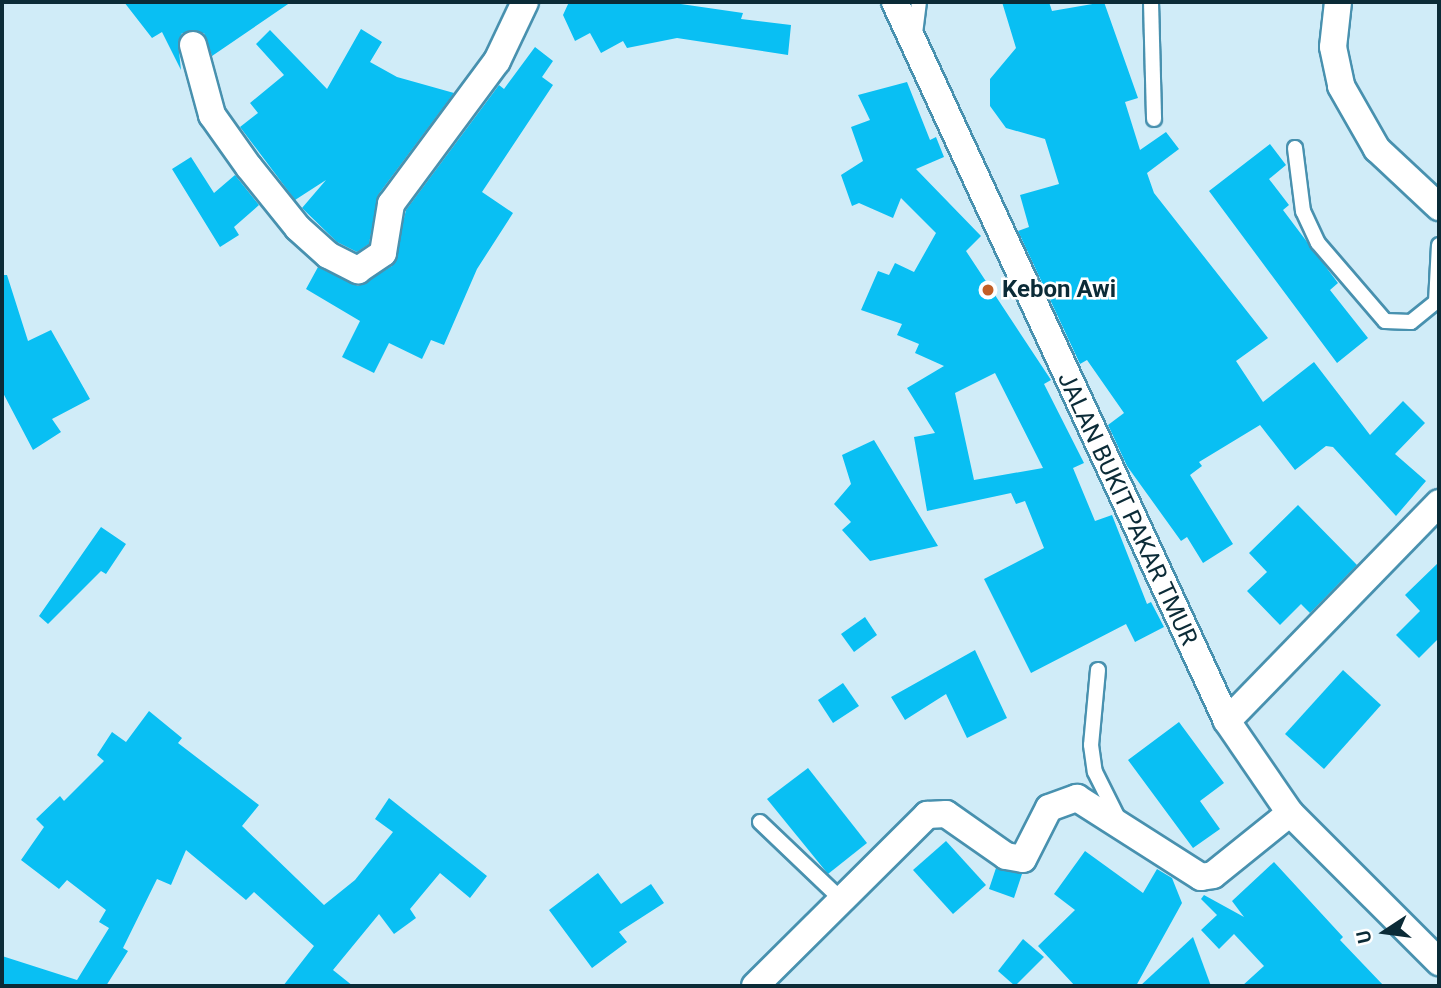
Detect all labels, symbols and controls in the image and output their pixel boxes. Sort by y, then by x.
place label: Kebon Awi [1002,276,1116,304]
marker: Kebon Awi [980,282,996,298]
street label: JALAN BUKIT PAKAR TMUR [1051,368,1203,650]
north arrow [1350,897,1420,967]
text: U [1351,928,1377,946]

